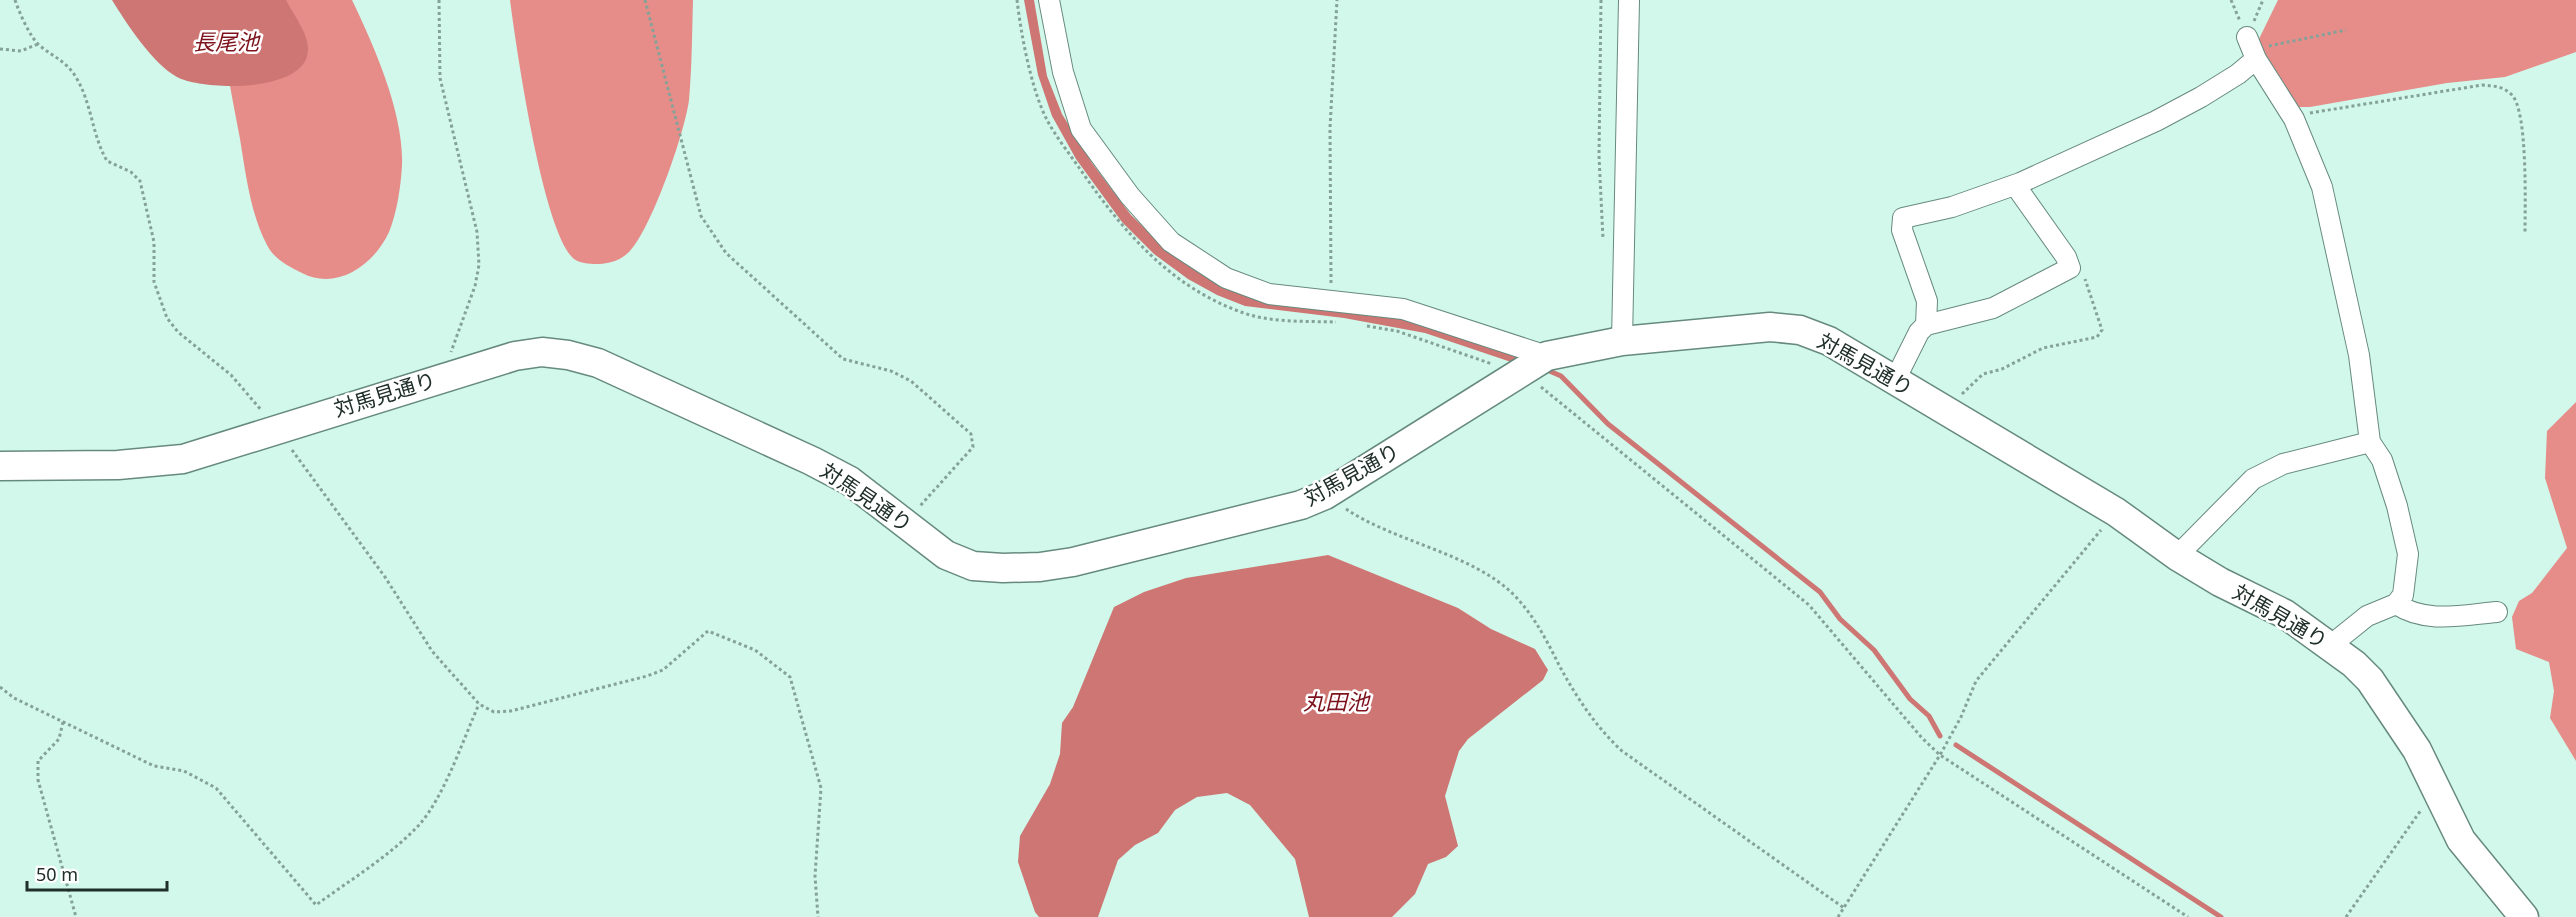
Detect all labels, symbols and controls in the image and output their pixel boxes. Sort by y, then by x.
water label: 長尾池 [193,26,261,56]
street label: 対馬見通り [1813,326,1918,402]
street label: 対馬見通り [330,365,439,423]
street label: 対馬見通り [1299,436,1404,512]
street label: 対馬見通り [815,456,918,538]
street label: 対馬見通り [2228,578,2333,655]
water label: 丸田池 [1303,686,1371,716]
scale bar [27,854,166,892]
text: 50 m [36,862,78,886]

